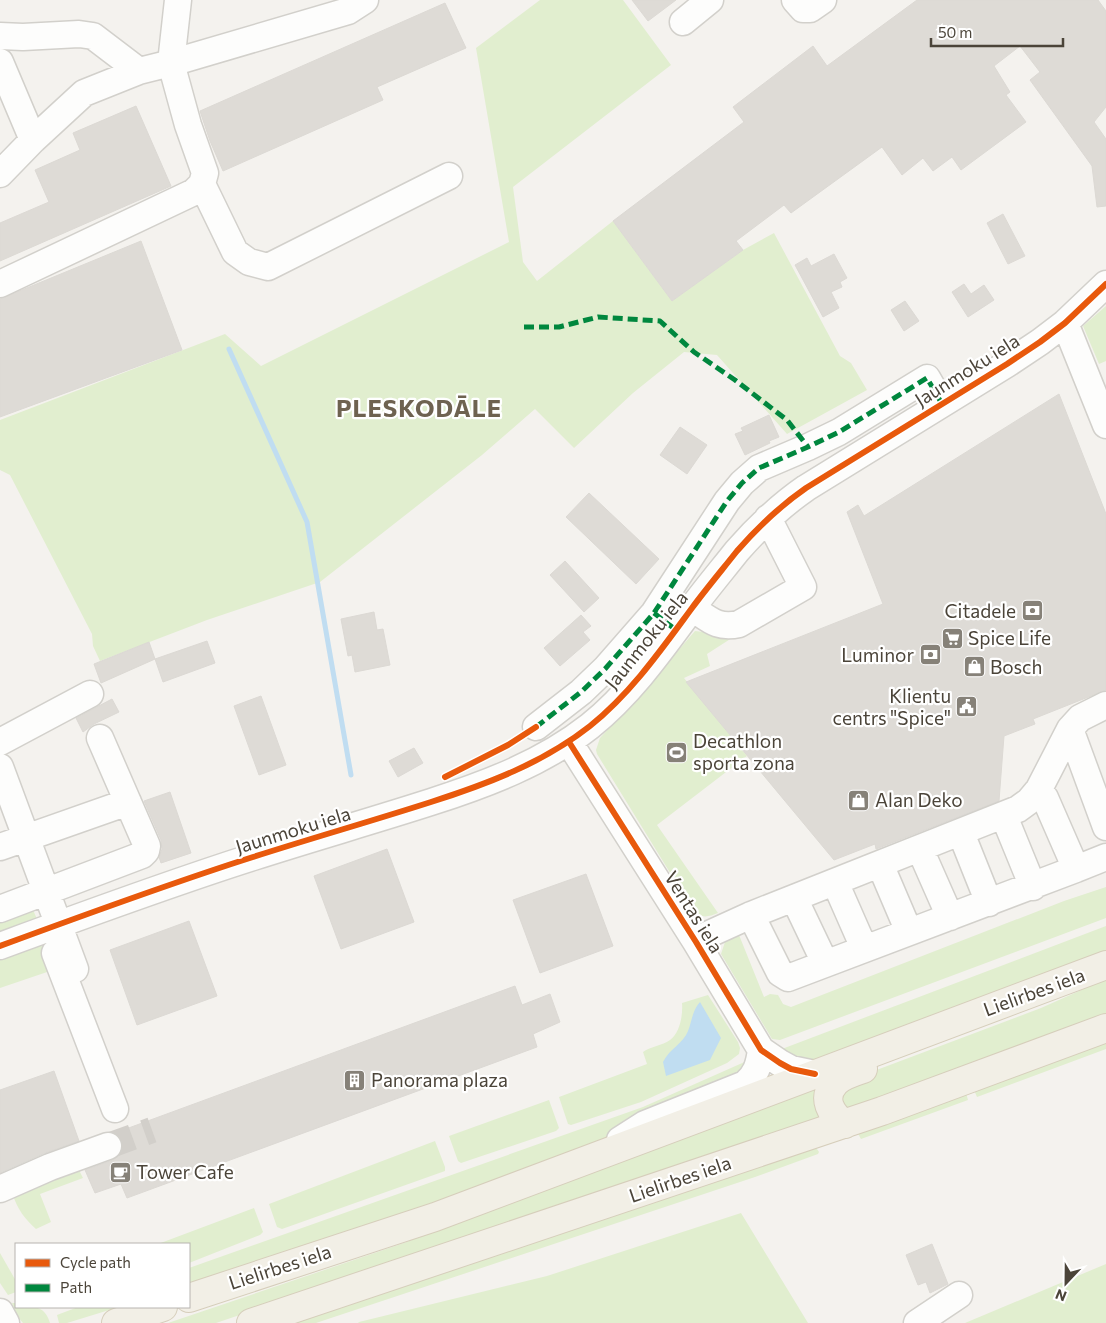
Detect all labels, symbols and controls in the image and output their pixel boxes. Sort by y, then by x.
scale bar [931,15,1064,47]
text: 50 m [938,23,972,41]
street label: Jaunmoku iela [910,328,1023,411]
district label: PLESKODĀLE [336,393,502,422]
street label: Jaunmoku iela [599,586,692,693]
place label: Citadele [945,599,1016,622]
bank icon: Citadele [1020,599,1044,623]
supermarket icon: Spice Life [940,626,964,650]
place label: Spice Life [968,626,1051,649]
place label: Luminor [841,643,914,666]
bank icon: Luminor [918,643,942,667]
shop icon: Bosch [962,655,986,679]
place label: Bosch [990,655,1042,678]
place label: Klientu centrs "Spice" [833,684,951,729]
public building icon: Klientu centrs "Spice" [955,695,979,719]
place label: Decathlon sporta zona [693,729,795,774]
sports icon: Decathlon sporta zona [665,740,689,764]
shop icon: Alan Deko [847,788,871,812]
place label: Alan Deko [875,788,963,811]
street label: Jaunmoku iela [233,801,353,858]
street label: Ventas iela [660,866,729,957]
street label: Lielirbes iela [980,963,1088,1021]
building icon: Panorama plaza [343,1068,367,1092]
place label: Panorama plaza [371,1068,508,1091]
street label: Lielirbes iela [626,1150,734,1207]
cafe icon: Tower Cafe [108,1160,132,1184]
place label: Tower Cafe [136,1160,234,1183]
street label: Lielirbes iela [226,1239,334,1294]
legend [15,1243,190,1308]
text: Cycle path [60,1253,131,1271]
north arrow [1041,1258,1091,1308]
text: Path [60,1278,92,1296]
text: N [1053,1286,1069,1305]

